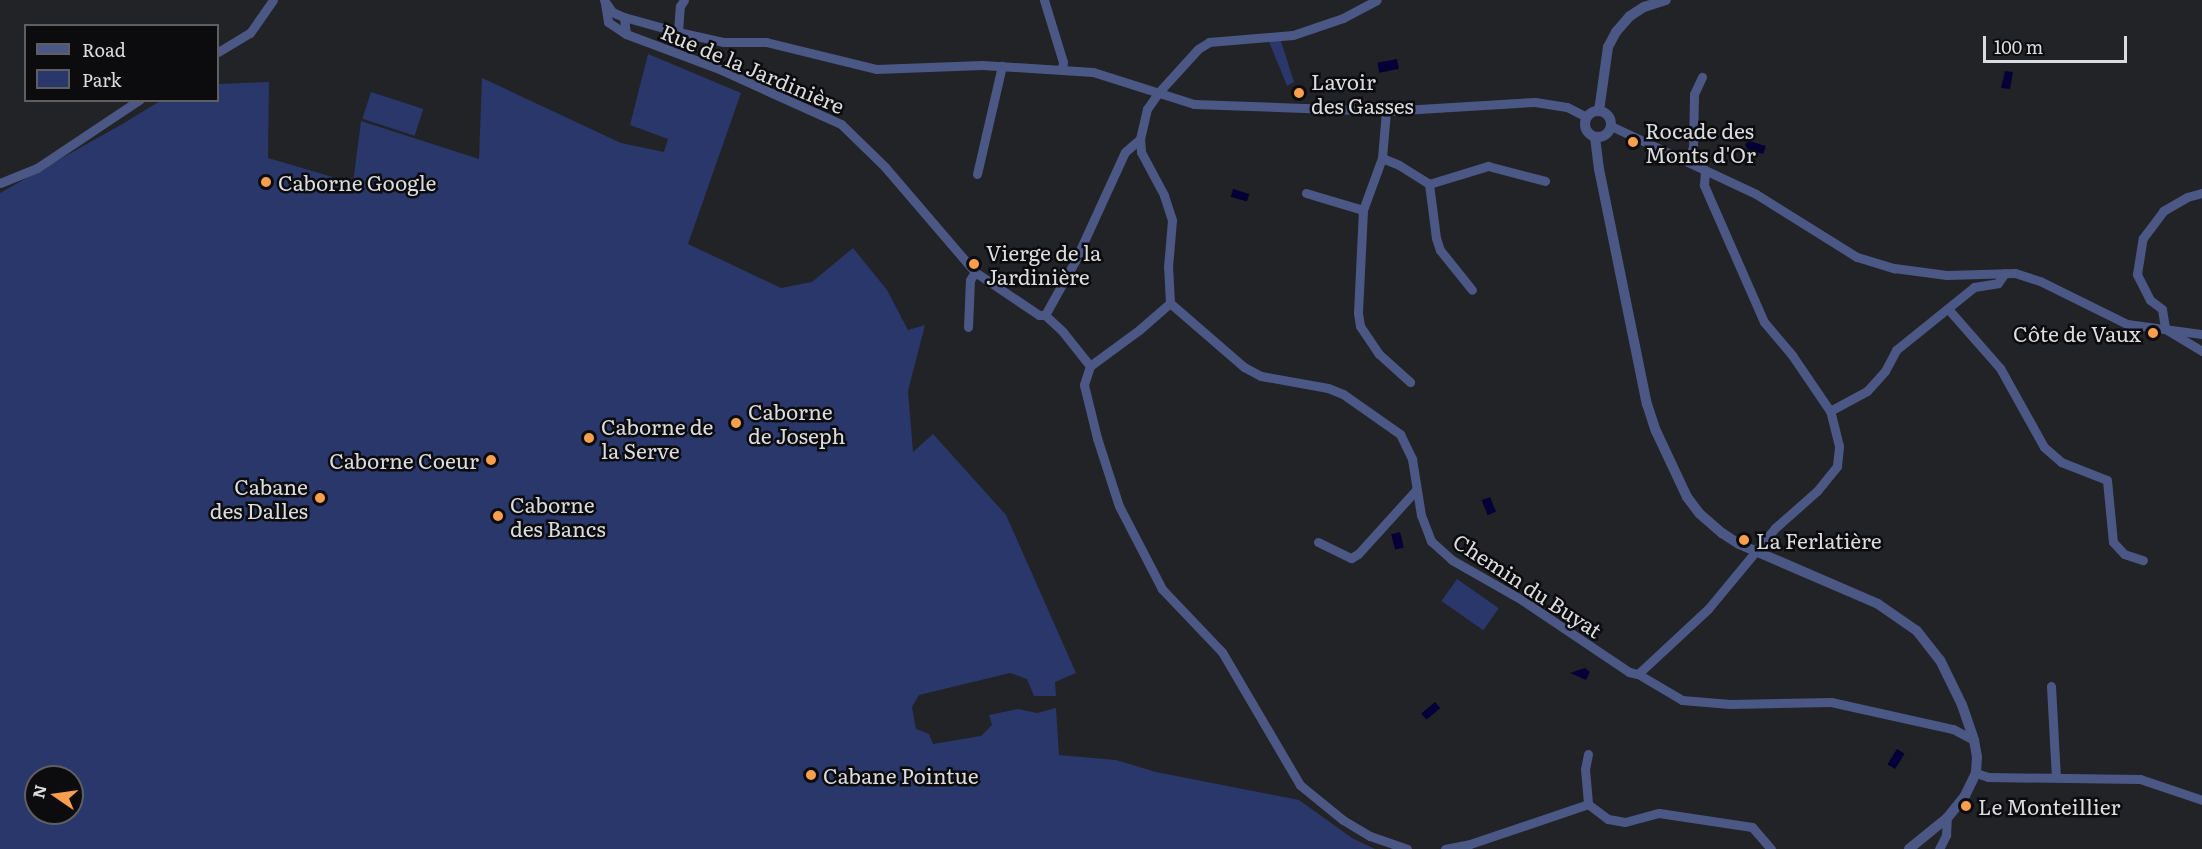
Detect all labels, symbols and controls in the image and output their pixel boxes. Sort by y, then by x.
street label: Rue de la Jardinière [658,18,848,118]
legend [24,24,219,102]
scale bar [1986,24,2130,62]
text: 100 m [1994,33,2043,60]
text: Road [82,36,126,63]
text: Park [82,66,121,93]
place label: Lavoir des Gasses [1311,68,1414,118]
marker: Lavoir des Gasses [1292,86,1306,100]
place label: Rocade des Monts d'Or [1645,117,1756,167]
marker: Rocade des Monts d'Or [1626,135,1640,149]
place label: Caborne Google [278,169,436,195]
marker: Caborne Google [259,175,273,189]
place label: Vierge de la Jardinière [986,239,1101,289]
marker: Vierge de la Jardinière [967,257,981,271]
place label: Côte de Vaux [2013,320,2141,346]
marker: Côte de Vaux [2146,326,2160,340]
place label: Caborne de Joseph [748,398,845,448]
place label: Caborne de la Serve [601,413,713,463]
marker: Caborne de Joseph [729,416,743,430]
marker: Caborne de la Serve [582,431,596,445]
place label: Caborne Coeur [329,447,479,473]
marker: Caborne Coeur [484,453,498,467]
place label: Cabane des Dalles [210,473,308,523]
marker: Cabane des Dalles [313,491,327,505]
place label: Caborne des Bancs [510,491,606,541]
marker: Caborne des Bancs [491,509,505,523]
place label: La Ferlatière [1756,527,1882,553]
street label: Chemin du Buyat [1449,528,1607,642]
marker: La Ferlatière [1737,533,1751,547]
place label: Cabane Pointue [823,762,979,788]
north arrow [24,765,84,825]
marker: Cabane Pointue [804,768,818,782]
text: N [25,782,52,801]
place label: Le Monteillier [1978,793,2120,819]
marker: Le Monteillier [1959,799,1973,813]

